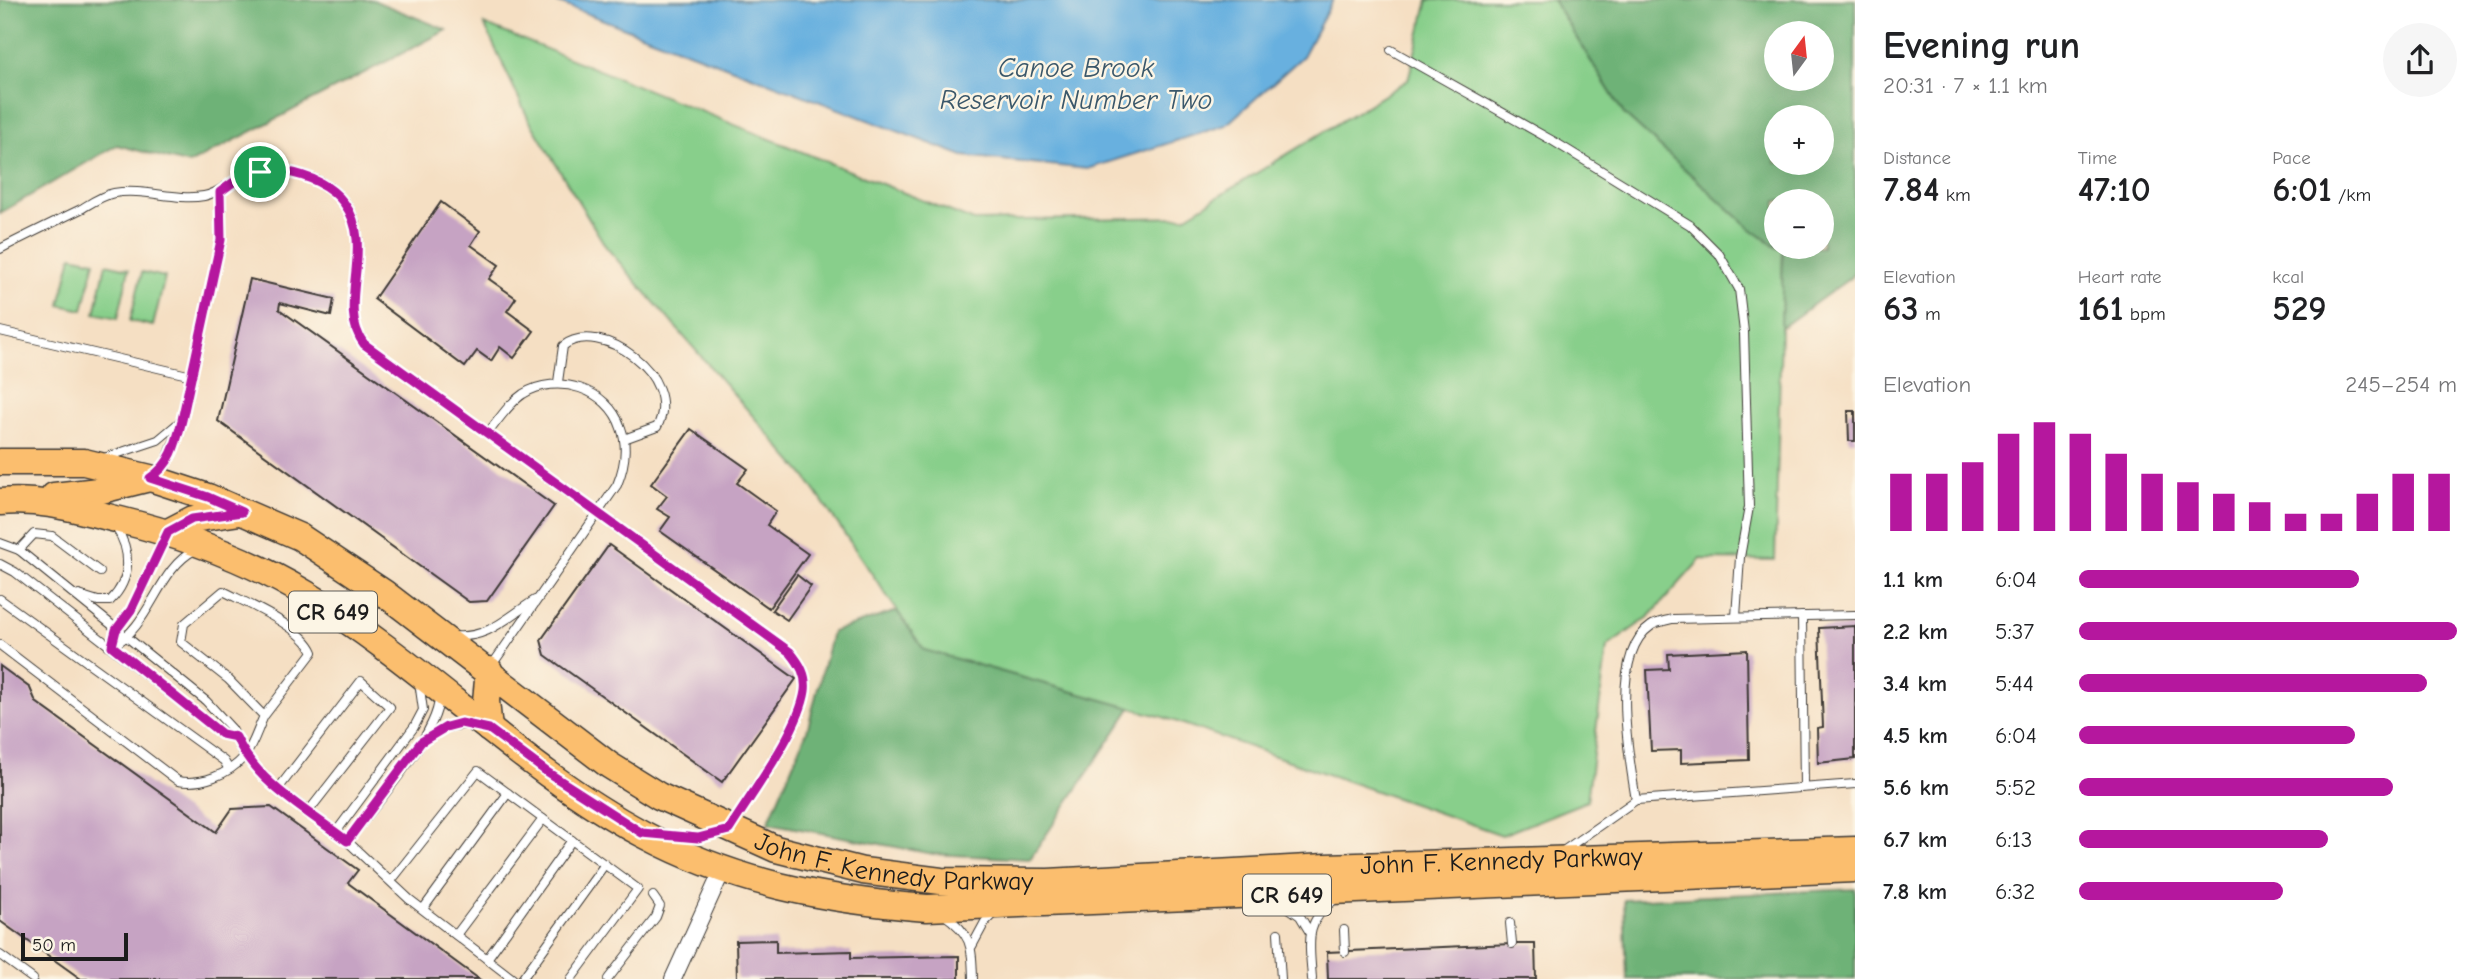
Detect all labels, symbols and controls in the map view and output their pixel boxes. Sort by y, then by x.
north arrow [1764,21,1834,91]
map controls [1764,21,1834,259]
button: share [2383,23,2457,97]
text: Evening run [1883,24,2080,68]
water label: Canoe Brook Reservoir Number Two [940,52,1212,116]
text: 20:31 · 7 × 1.1 km [1883,72,2048,99]
button: + [1764,105,1834,175]
pin [230,142,290,202]
text: Distance [1883,147,1951,169]
text: Time [2078,147,2117,169]
text: Pace [2272,147,2311,169]
icon: arrive [241,153,279,191]
text: 7.84 [1883,169,1939,210]
text: 47:10 [2078,169,2151,210]
text: 6:01 [2272,169,2332,210]
text: km [1939,184,1971,206]
text: /km [2332,184,2371,206]
button: − [1764,189,1834,259]
text: Elevation [1883,266,1956,288]
text: Heart rate [2078,266,2161,288]
text: kcal [2272,266,2304,288]
text: 63 [1883,288,1919,329]
text: 161 [2078,288,2123,329]
text: 529 [2272,288,2327,329]
text: m [1919,303,1941,325]
text: bpm [2123,303,2166,325]
text: Elevation [1883,371,1971,398]
text: 245–254 m [2345,371,2457,398]
text: 1.1 km [1883,566,1943,593]
text: 6:04 [1995,566,2037,593]
road number: CR 649 [289,592,377,632]
text: 2.2 km [1883,618,1948,645]
text: 5:37 [1995,618,2034,645]
text: 3.4 km [1883,670,1947,697]
text: 5:44 [1995,670,2034,697]
text: 4.5 km [1883,722,1948,749]
text: 6:04 [1995,722,2037,749]
text: 5.6 km [1883,774,1949,801]
text: 5:52 [1995,774,2036,801]
street label: John F. Kennedy Parkway [750,826,1034,897]
text: 6.7 km [1883,826,1947,853]
text: 6:13 [1995,826,2032,853]
street label: John F. Kennedy Parkway [1360,842,1644,881]
road number: CR 649 [1243,874,1331,916]
text: 7.8 km [1883,878,1947,905]
text: 6:32 [1995,878,2035,905]
scale bar [21,930,128,962]
text: 50 m [32,934,76,956]

